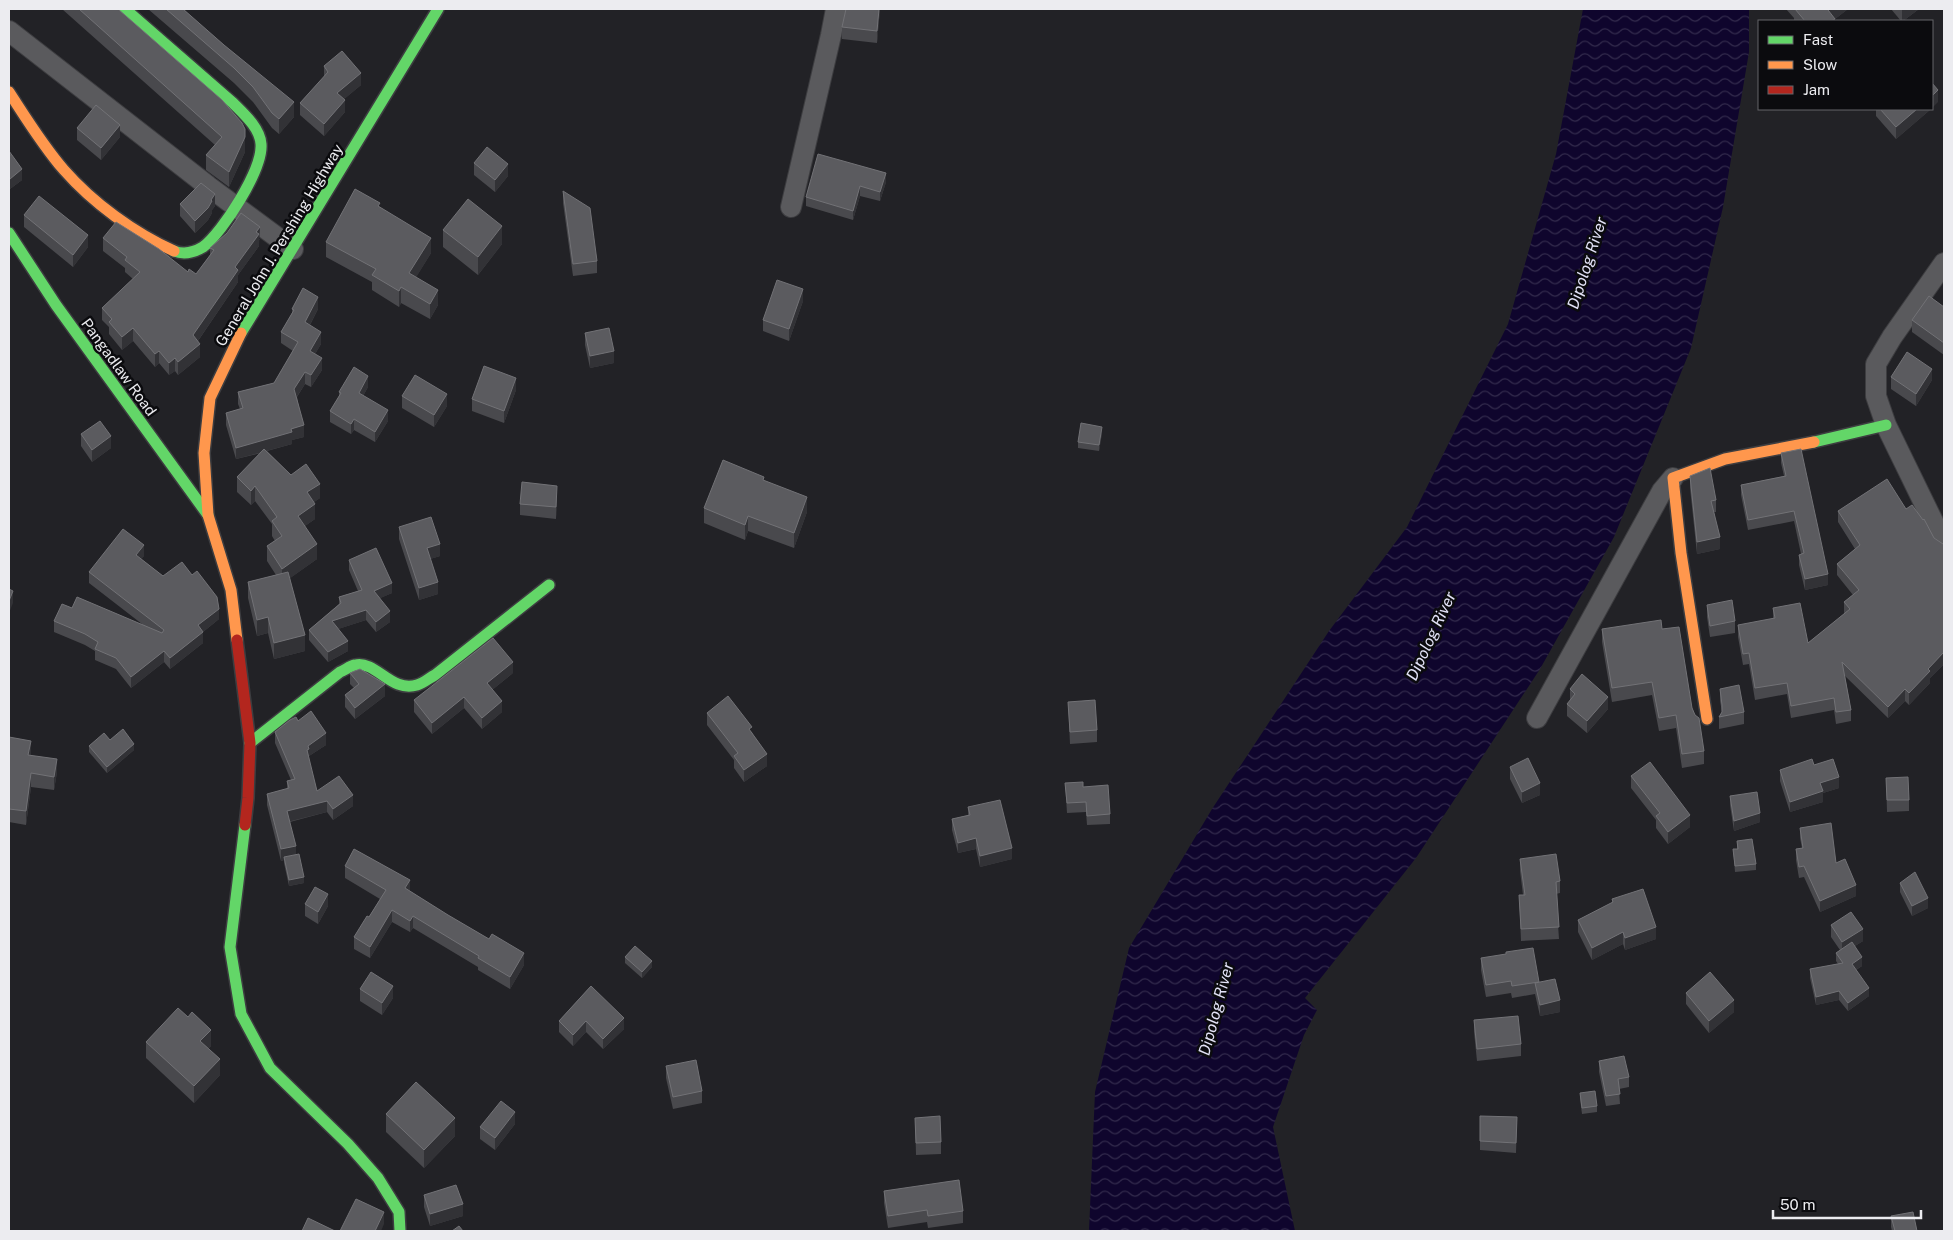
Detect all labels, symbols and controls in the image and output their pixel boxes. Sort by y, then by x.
legend [1758,20,1933,110]
text: Fast [1803,31,1833,48]
text: Slow [1803,56,1838,73]
text: Jam [1803,81,1830,98]
street label: General John J. Pershing Highway [212,141,346,349]
water label: Dipolog River [1563,214,1611,311]
street label: Pangadlaw Road [78,315,160,419]
water label: Dipolog River [1402,588,1460,683]
water label: Dipolog River [1194,959,1238,1058]
scale bar [1773,1188,1920,1220]
text: 50 m [1780,1196,1815,1213]

